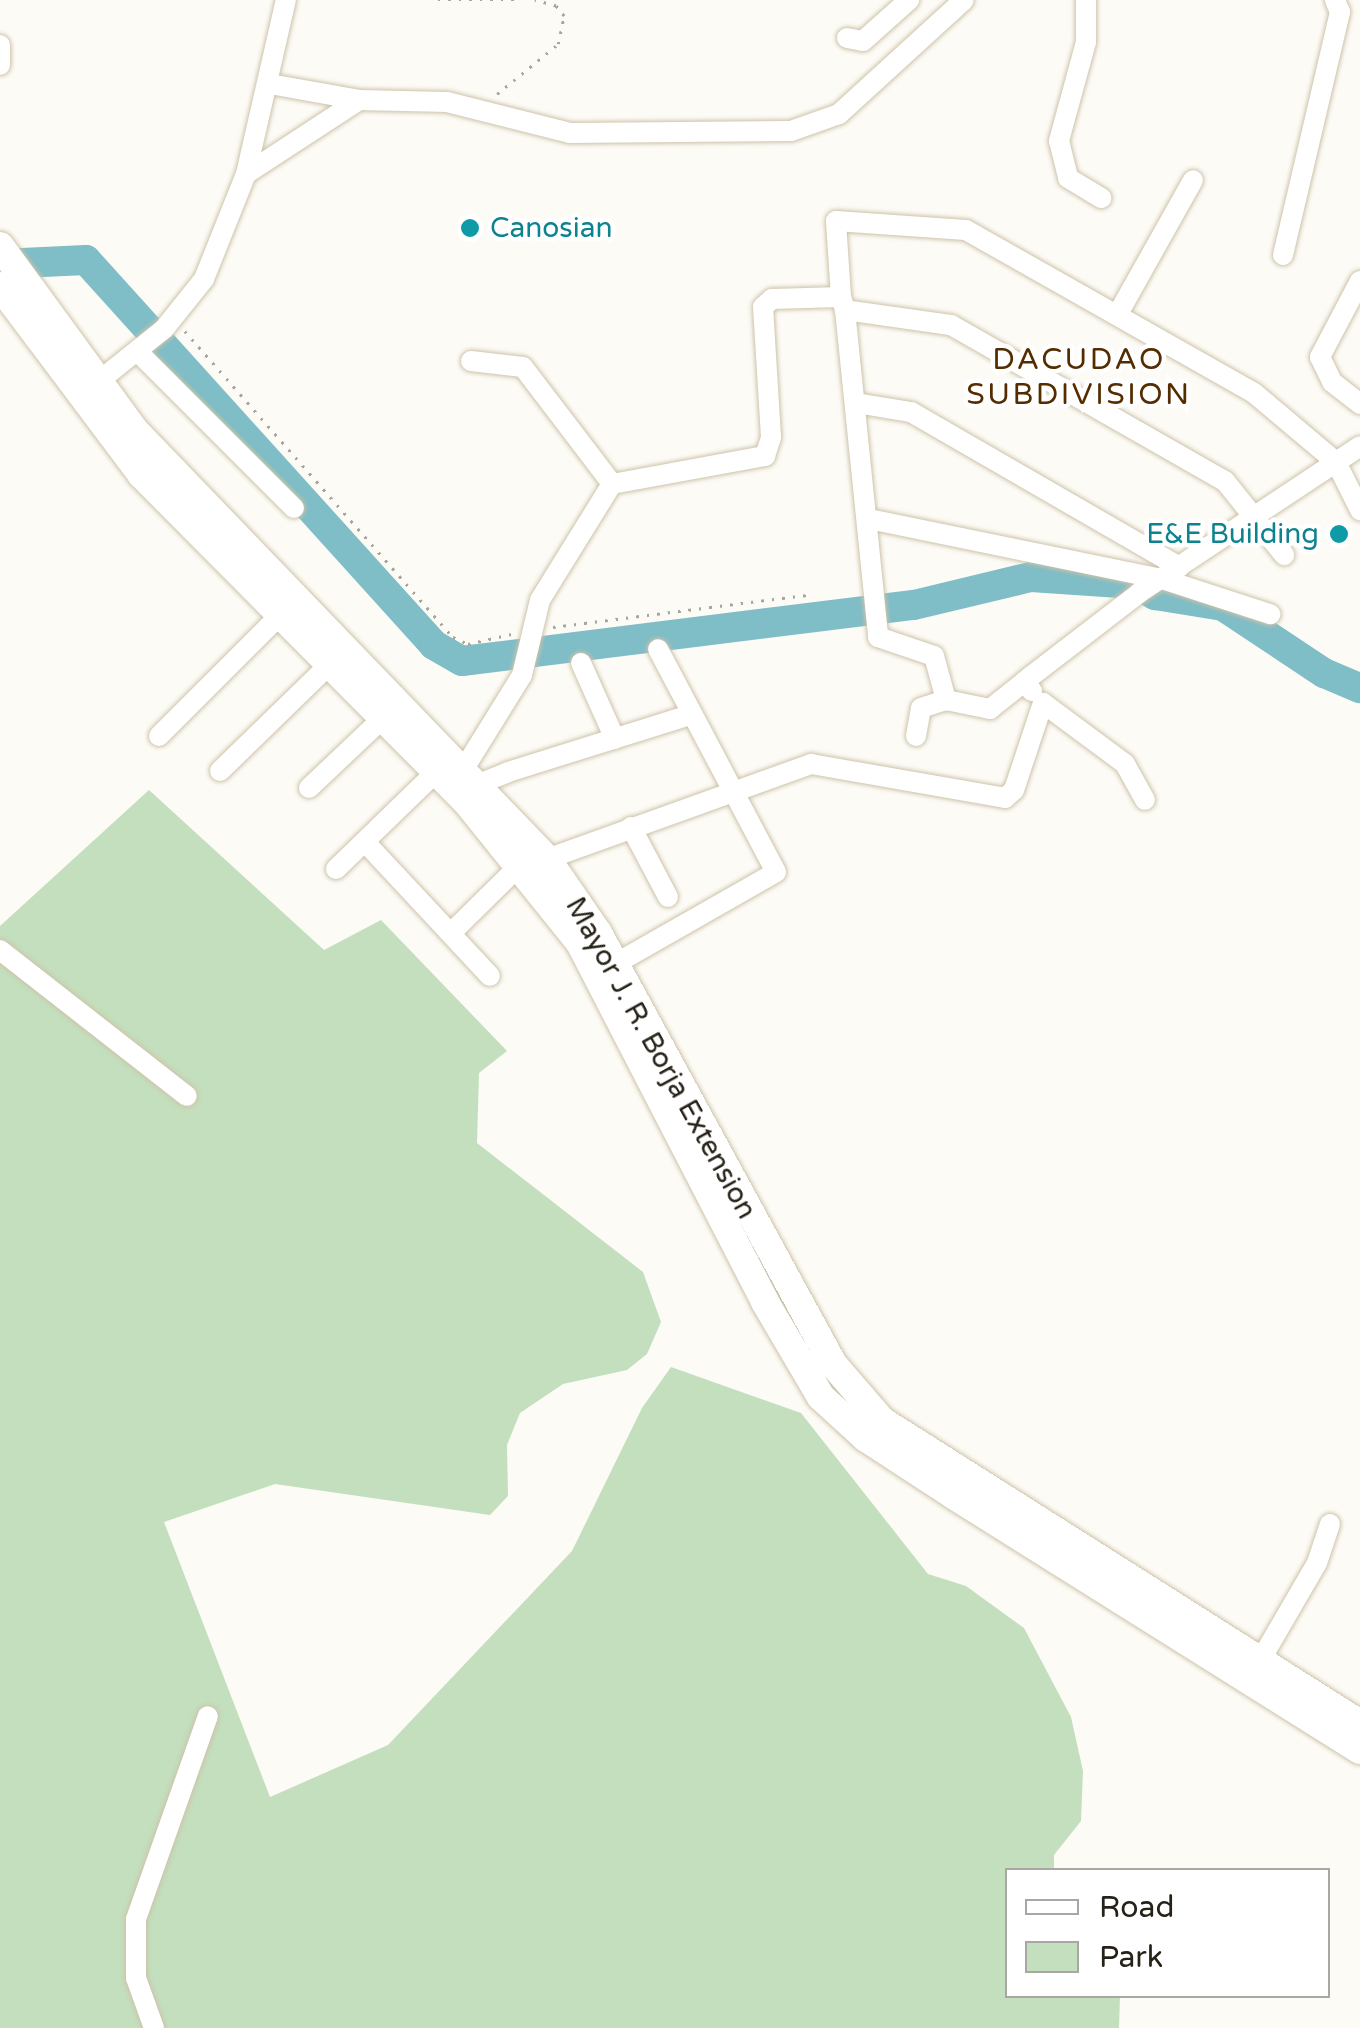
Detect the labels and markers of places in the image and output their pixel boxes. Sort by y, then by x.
place label: Canosian [490,211,612,245]
marker: Canosian [459,217,481,239]
place label: E&E Building [1146,517,1319,551]
marker: E&E Building [1328,523,1350,545]

